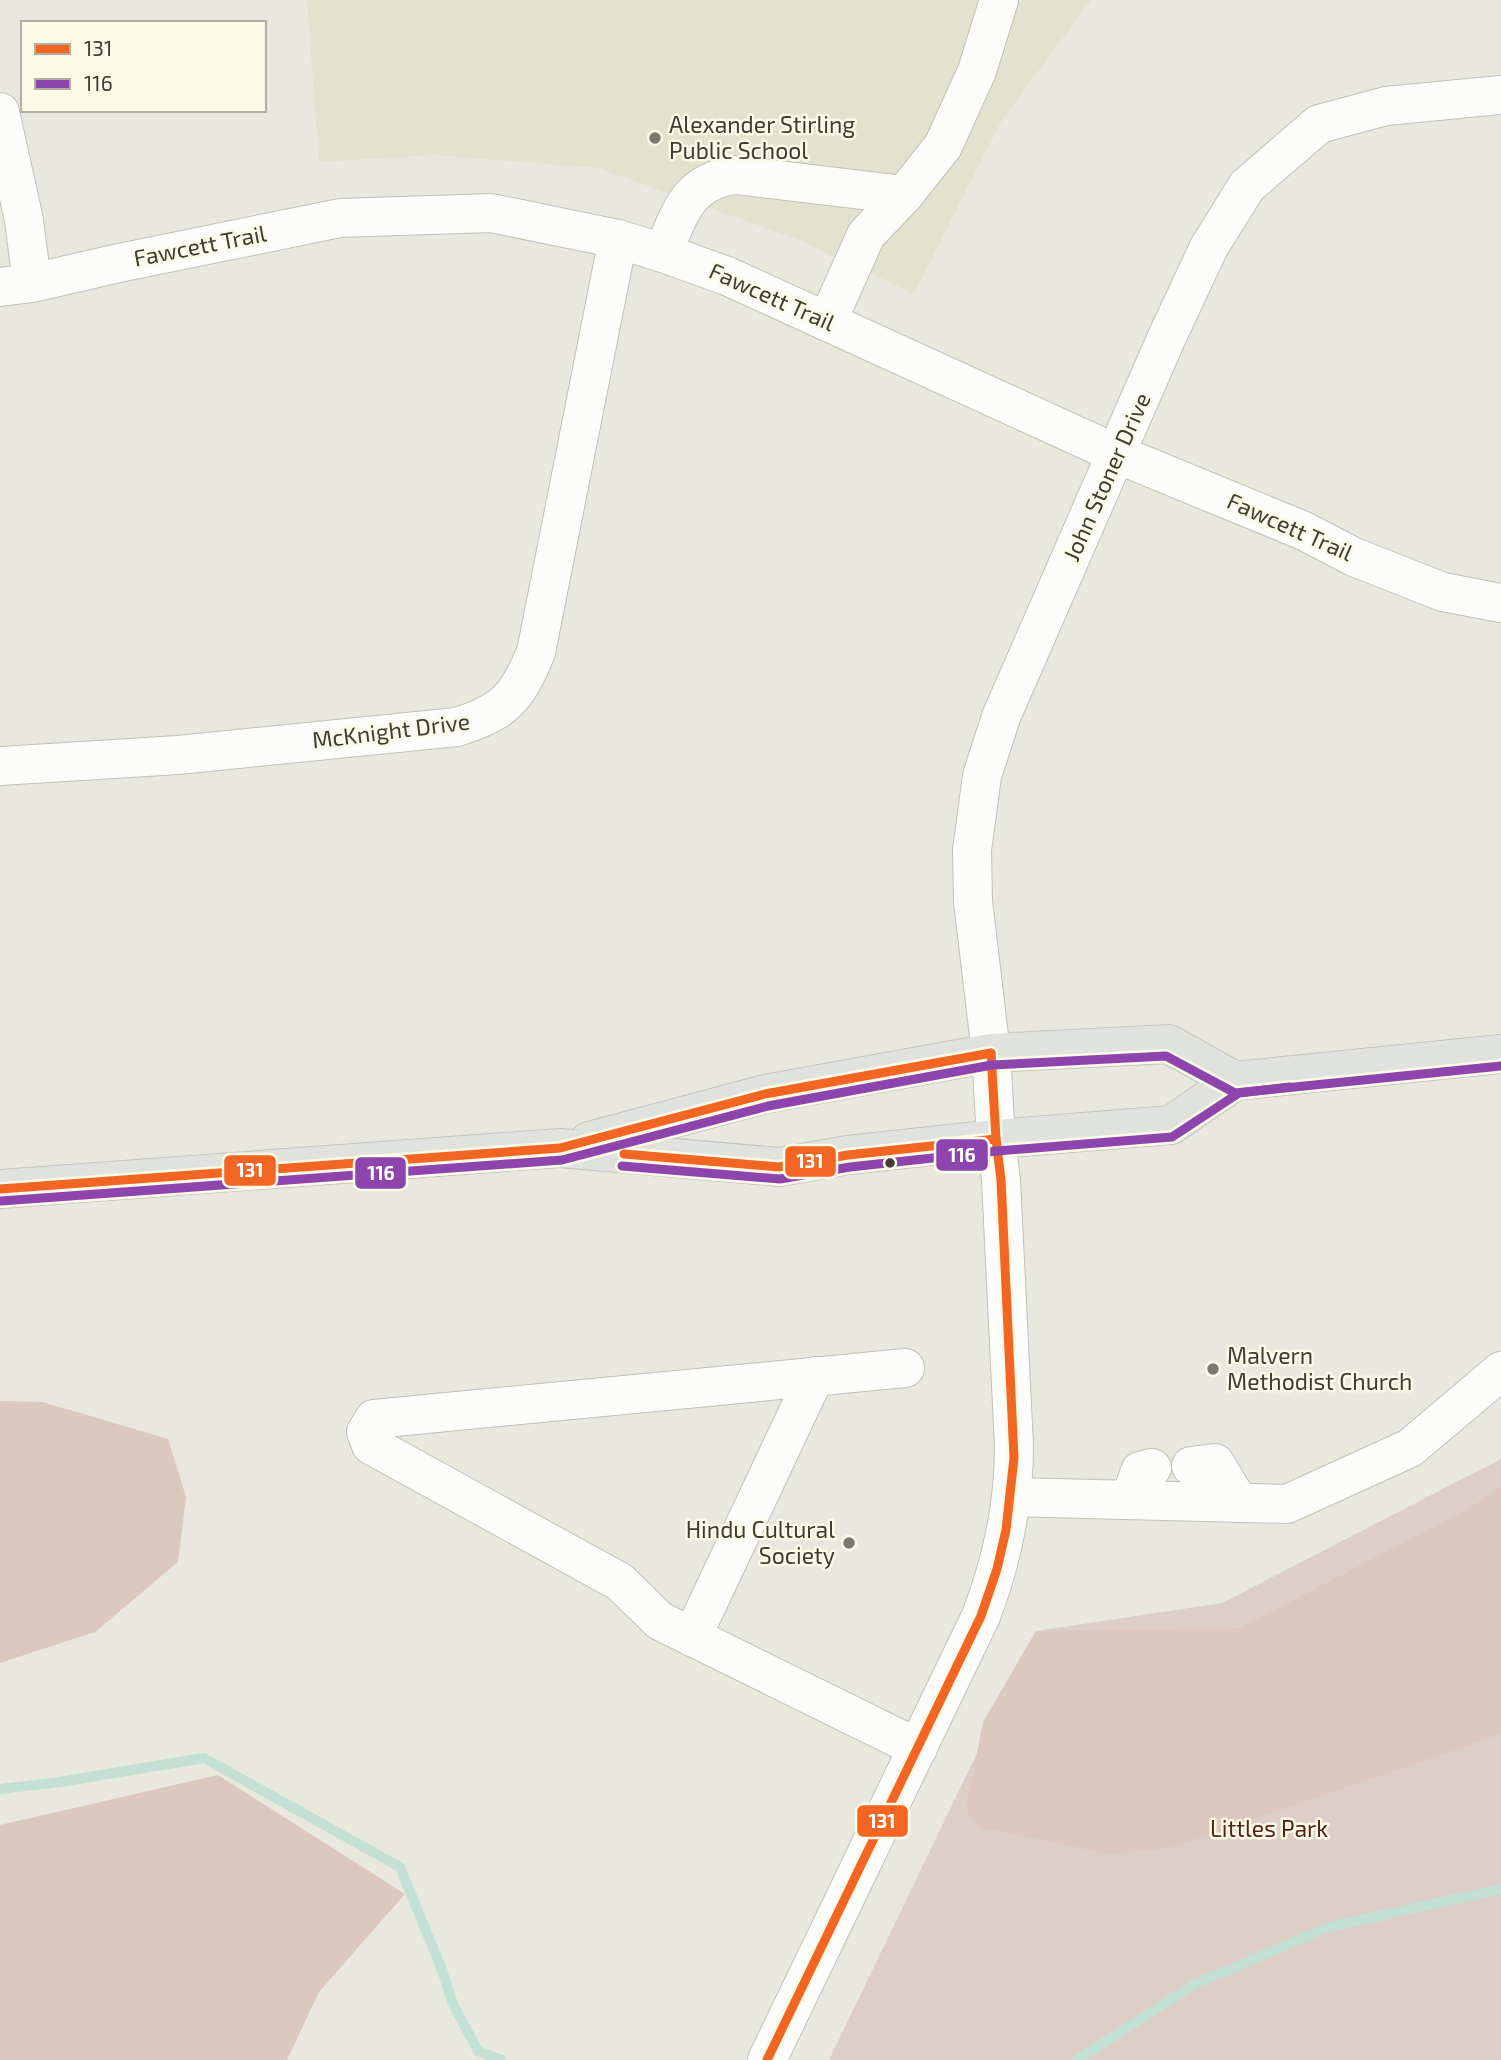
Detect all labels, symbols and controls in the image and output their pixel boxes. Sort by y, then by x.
legend [21,21,266,112]
text: 131 [84,35,112,60]
text: 116 [84,70,113,95]
place label: Alexander Stirling Public School [669,110,855,164]
marker: Alexander Stirling Public School [647,130,663,146]
street label: Fawcett Trail [131,218,269,272]
street label: Fawcett Trail [705,256,840,336]
street label: John Stoner Drive [1056,388,1156,565]
street label: Fawcett Trail [1223,486,1358,566]
street label: McKnight Drive [310,706,471,754]
line badge: 116 [935,1138,989,1172]
text: 116 [948,1143,976,1166]
line badge: 131 [784,1145,837,1178]
text: 131 [796,1149,824,1172]
line badge: 131 [223,1154,277,1187]
line badge: 116 [354,1156,407,1190]
unlabelled marker [883,1156,897,1170]
text: 131 [236,1158,264,1181]
text: 116 [367,1161,395,1184]
place label: Malvern Methodist Church [1227,1341,1412,1395]
marker: Malvern Methodist Church [1205,1361,1221,1377]
place label: Hindu Cultural Society [686,1515,835,1569]
marker: Hindu Cultural Society [841,1535,857,1551]
line badge: 131 [856,1804,909,1838]
text: 131 [868,1809,896,1832]
park label: Littles Park [1210,1814,1328,1842]

